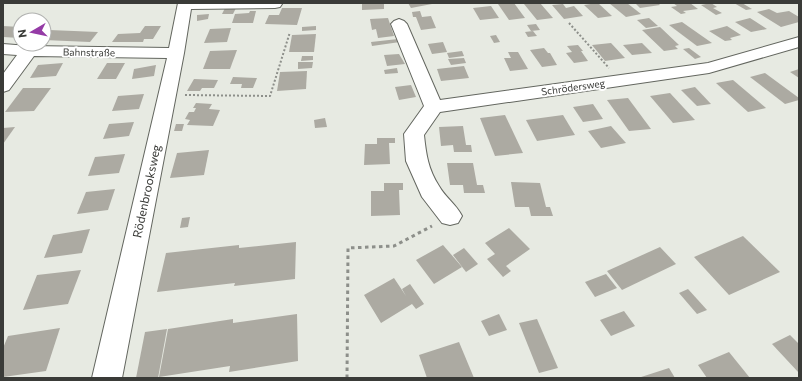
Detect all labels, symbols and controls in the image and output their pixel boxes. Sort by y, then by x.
north arrow [12,12,52,52]
text: N [15,29,29,39]
street label: Bahnstraße [63,46,115,58]
street label: Schrödersweg [540,77,606,97]
street label: Rödenbrooksweg [129,143,163,239]

